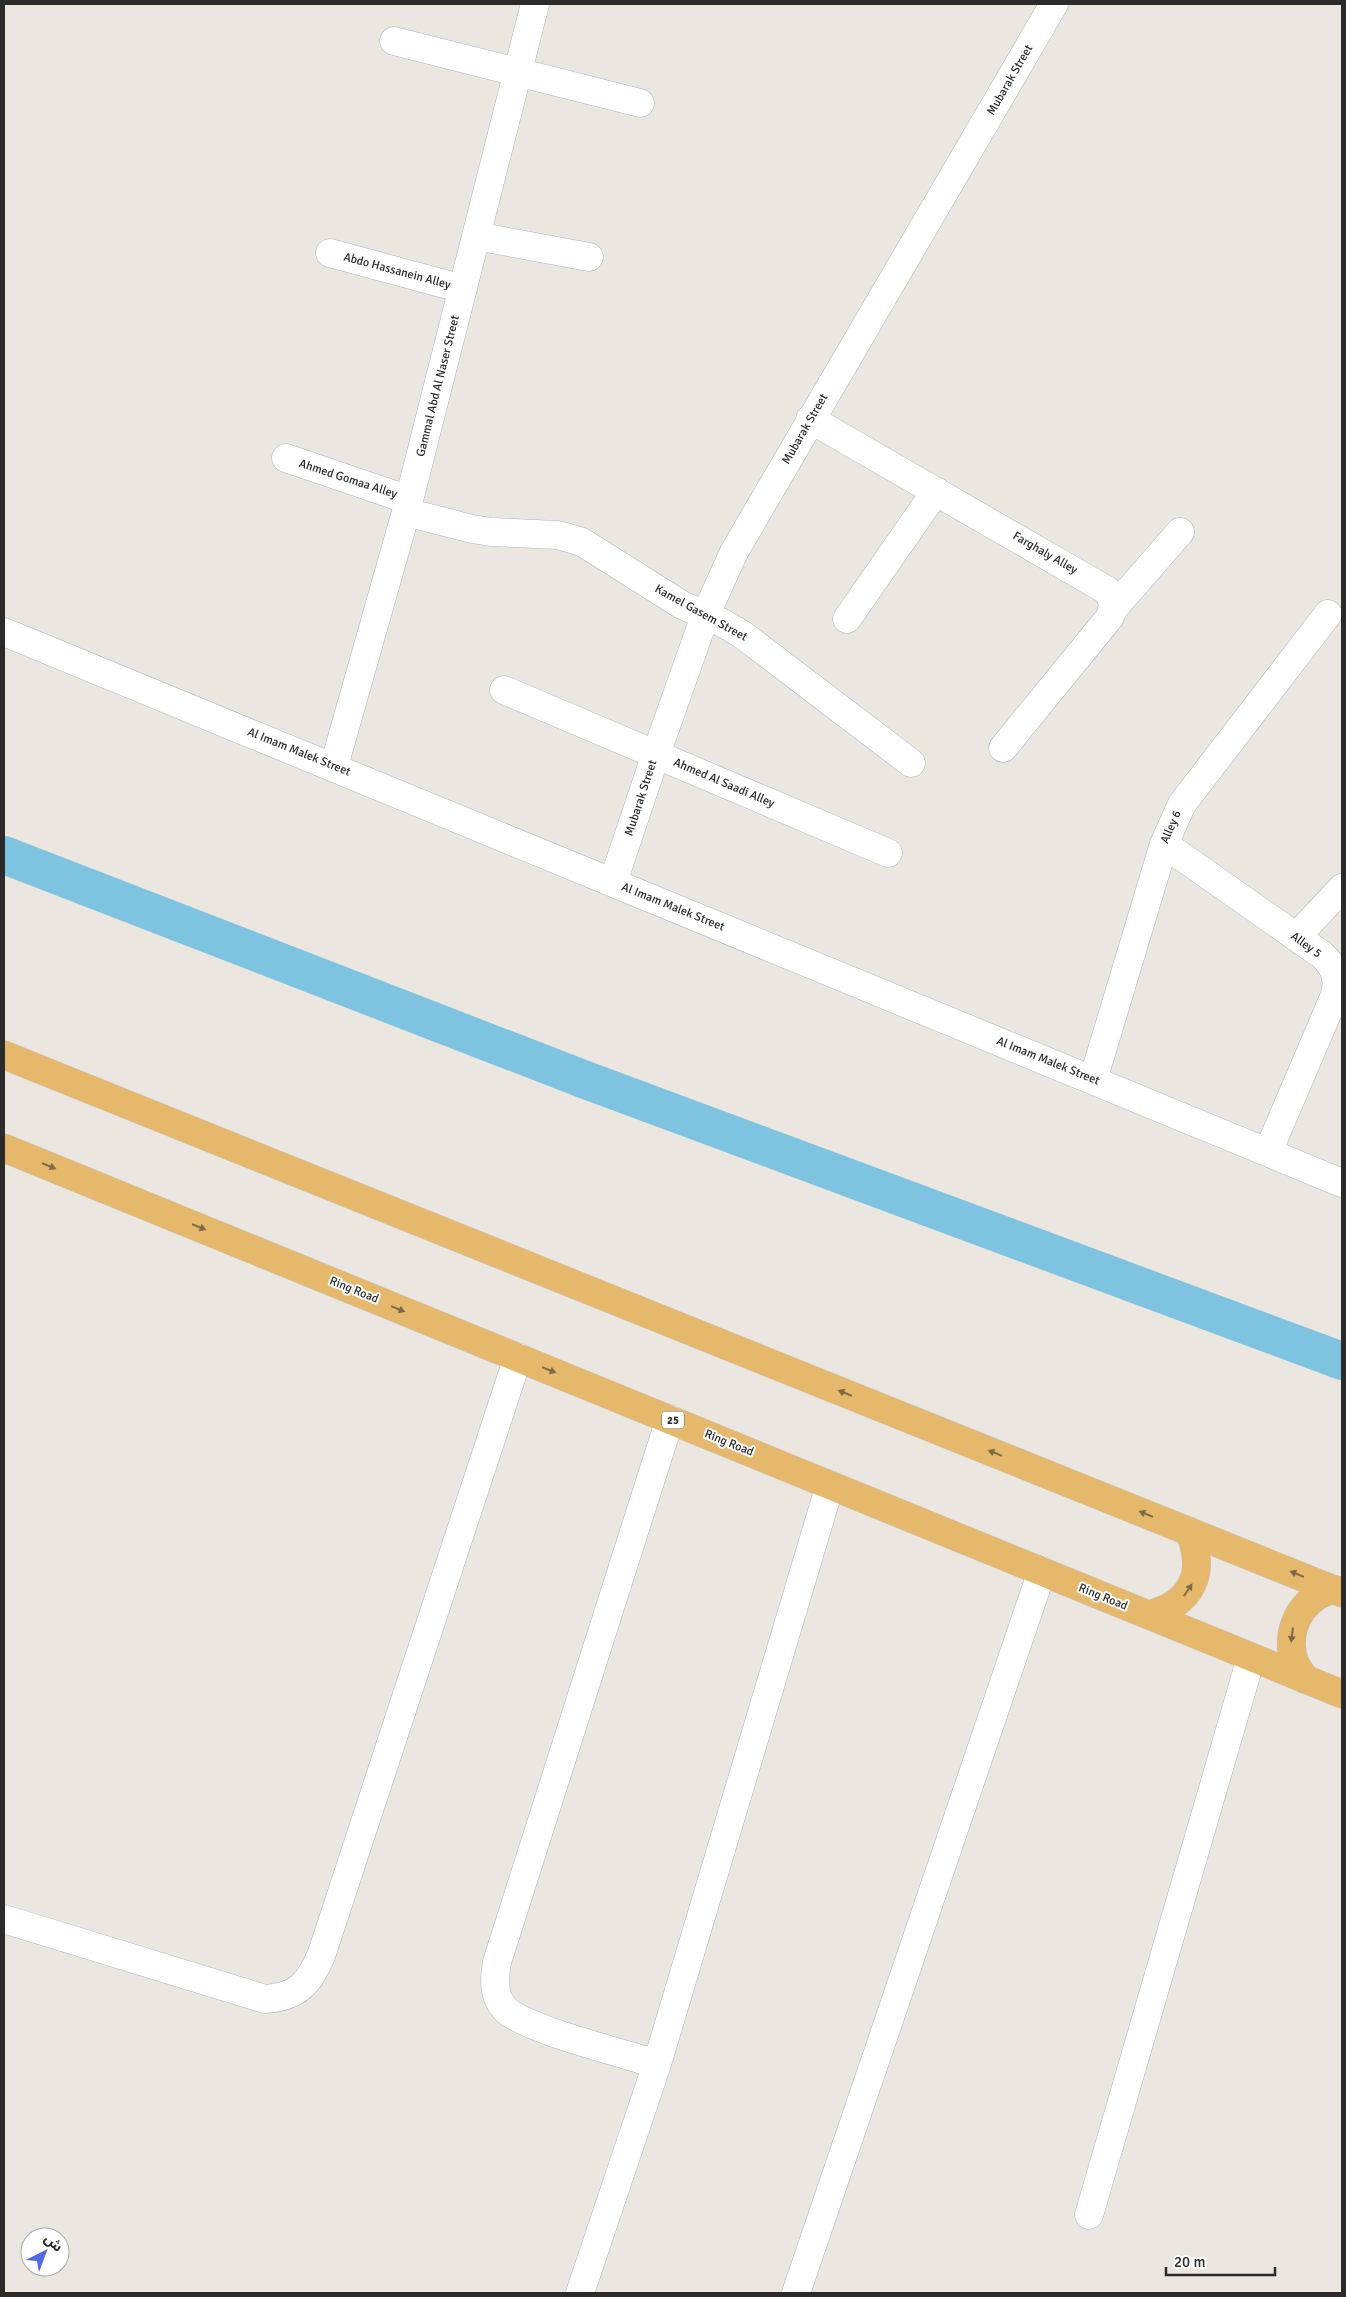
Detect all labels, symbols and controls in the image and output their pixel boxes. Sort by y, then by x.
street label: Mubarak Street [984,42,1036,118]
street label: Abdo Hassanein Alley [342,250,453,293]
street label: Gammal Abd Al Naser Street [413,314,463,458]
street label: Mubarak Street [779,391,831,467]
street label: Ahmed Gomaa Alley [297,456,399,502]
street label: Farghaly Alley [1010,528,1080,578]
street label: Kamel Gasem Street [652,581,750,645]
street label: Al Imam Malek Street [245,724,353,780]
street label: Ahmed Al Saadi Alley [671,755,777,811]
street label: Mubarak Street [622,758,660,838]
street label: Alley 6 [1157,808,1185,846]
street label: Al Imam Malek Street [619,879,727,935]
street label: Alley 5 [1288,929,1324,961]
street label: Al Imam Malek Street [994,1033,1102,1089]
one-way arrow [42,1162,57,1170]
one-way arrow [192,1224,206,1232]
street label: Ring Road [327,1273,381,1307]
one-way arrow [391,1305,406,1313]
one-way arrow [542,1366,557,1374]
one-way arrow [838,1388,852,1396]
road number: 25 [662,1412,684,1428]
street label: Ring Road [702,1426,756,1460]
one-way arrow [988,1449,1003,1456]
one-way arrow [1139,1509,1153,1517]
one-way arrow [1290,1570,1304,1578]
street label: Ring Road [1076,1580,1130,1614]
one-way arrow [1183,1584,1193,1597]
one-way arrow [1288,1627,1296,1643]
north arrow [20,2227,70,2277]
text: ش [41,2230,66,2255]
scale bar [1166,2244,1275,2276]
text: 20 m [1174,2253,1205,2271]

